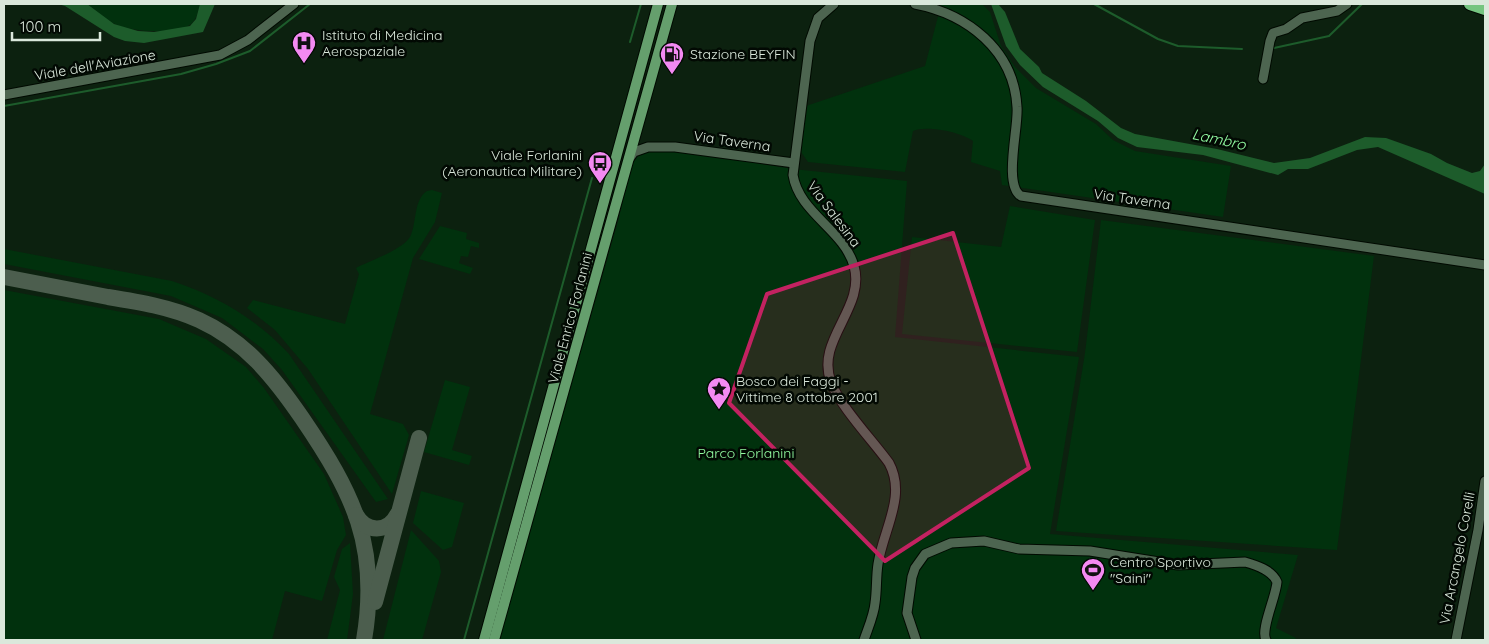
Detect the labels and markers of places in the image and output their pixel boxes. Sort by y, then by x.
place label: Istituto di Medicina Aerospaziale [322,26,443,60]
hospital icon: Istituto di Medicina Aerospaziale [291,30,317,64]
fuel station icon: Stazione BEYFIN [659,41,685,75]
place label: Stazione BEYFIN [690,45,796,63]
place label: Viale Forlanini (Aeronautica Militare) [442,146,582,180]
bus stop icon: Viale Forlanini (Aeronautica Militare) [587,150,613,184]
place label: Bosco dei Faggi - Vittime 8 ottobre 2001 [736,372,878,406]
place icon: Bosco dei Faggi - Vittime 8 ottobre 2001 [706,376,732,410]
place label: Centro Sportivo "Saini" [1110,553,1211,587]
sports icon: Centro Sportivo "Saini" [1080,557,1106,591]

